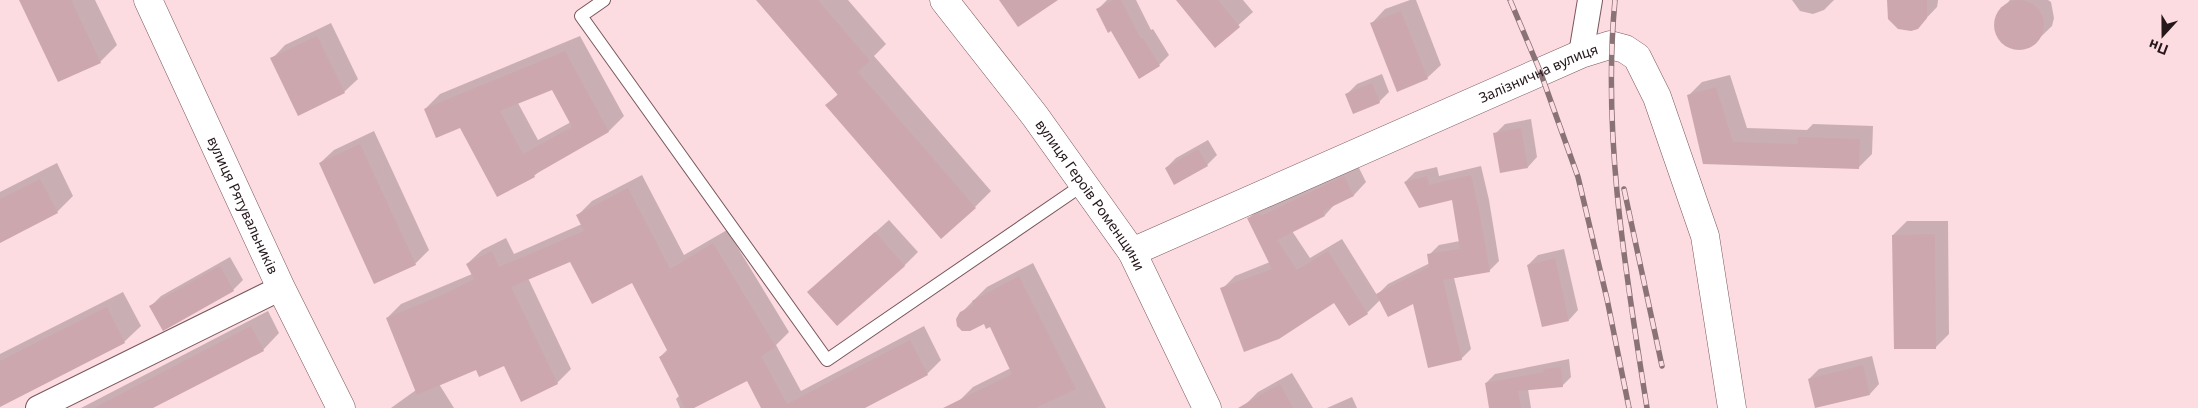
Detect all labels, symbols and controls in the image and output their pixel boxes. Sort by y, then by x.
north arrow [2138,10,2188,60]
text: Пн [2145,35,2171,60]
street label: Залізнична вулиця [1476,39,1600,107]
street label: вулиця Героїв Роменщини [1031,116,1149,274]
street label: вулиця Рятувальників [203,133,283,277]

